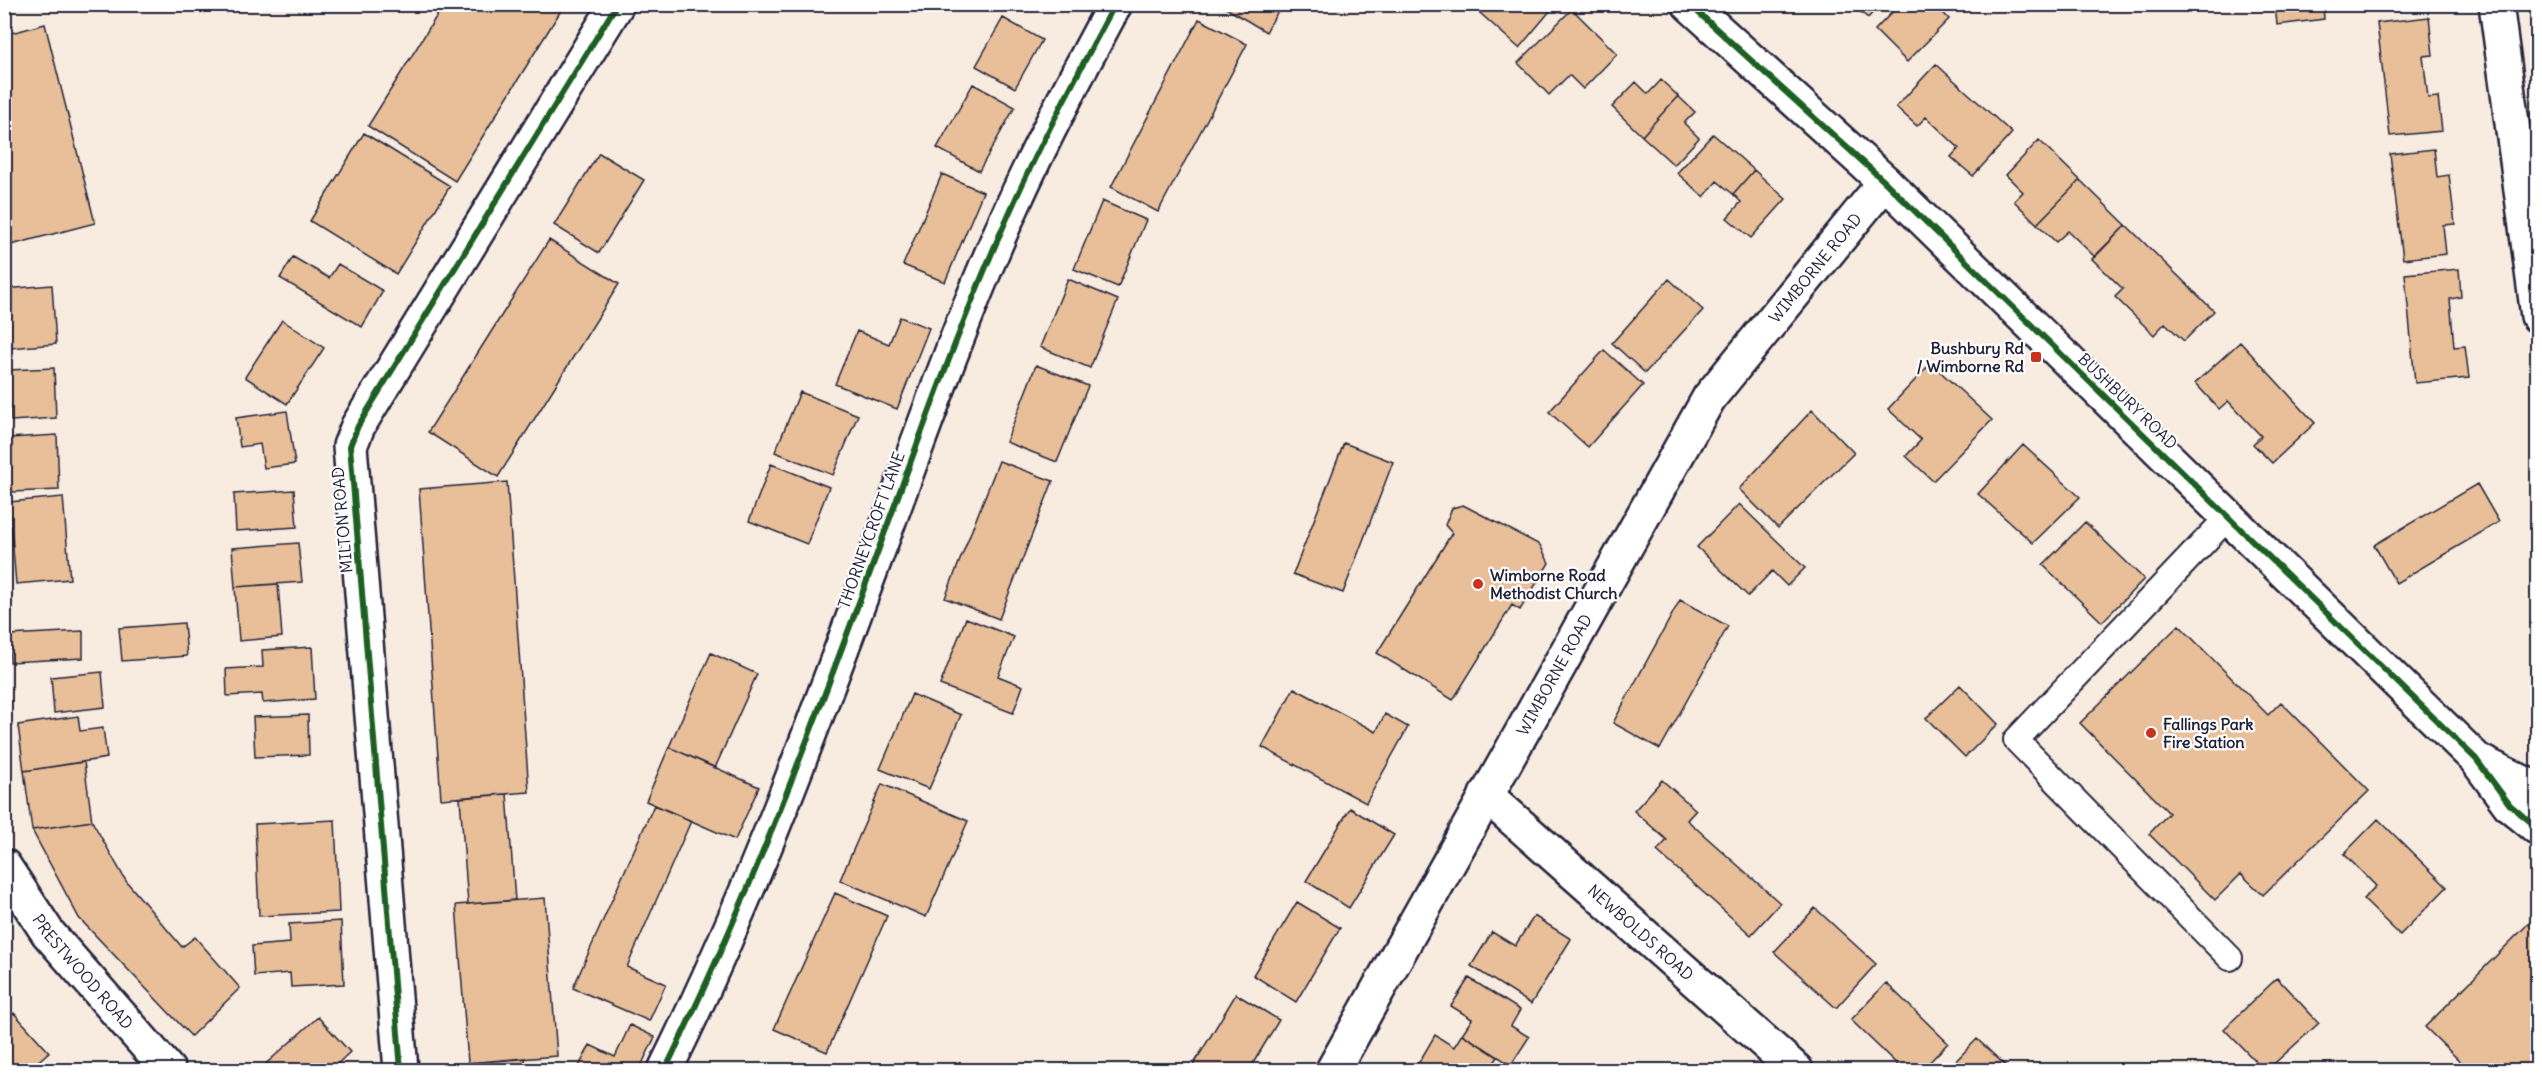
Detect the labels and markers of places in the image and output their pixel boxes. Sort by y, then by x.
place label: Bushbury Rd / Wimborne Rd [1917,338,2025,376]
marker: Bushbury Rd / Wimborne Rd [2029,350,2043,364]
place label: Wimborne Road Methodist Church [1490,565,1617,603]
marker: Wimborne Road Methodist Church [1471,577,1485,591]
place label: Fallings Park Fire Station [2163,714,2254,752]
marker: Fallings Park Fire Station [2144,726,2158,740]

